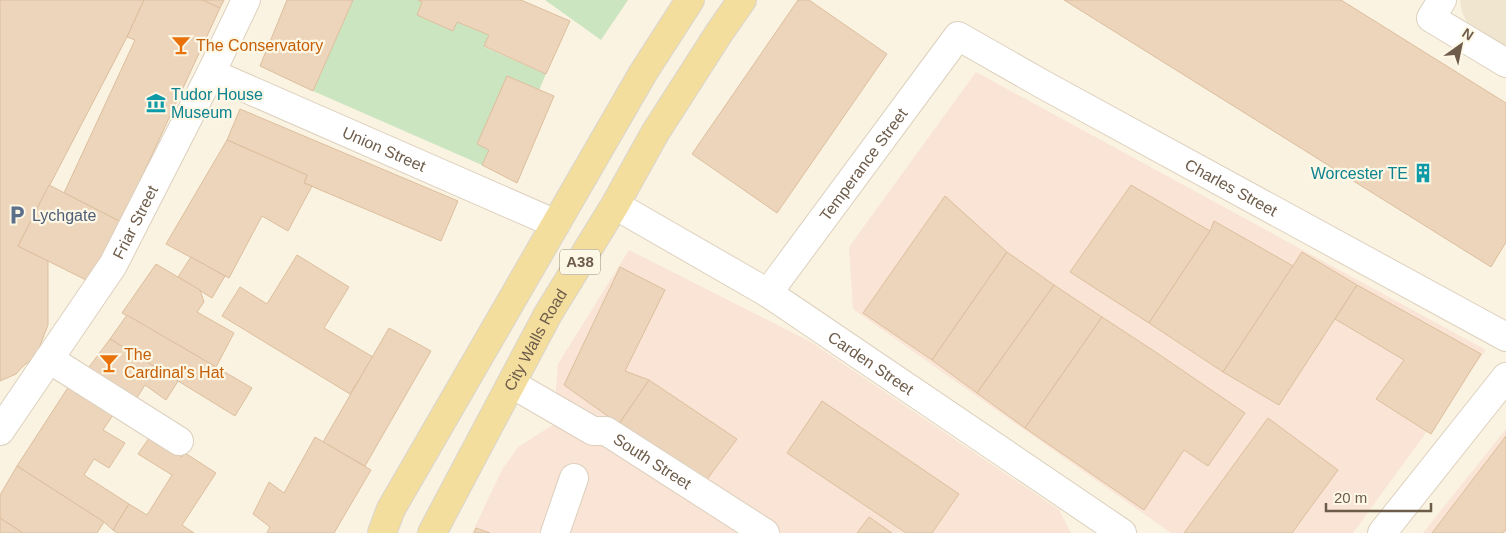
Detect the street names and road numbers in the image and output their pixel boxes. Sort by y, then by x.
street label: Temperance Street [816,105,911,224]
street label: Union Street [340,124,429,175]
street label: Charles Street [1182,156,1281,220]
street label: Friar Street [110,182,161,262]
road number: A38 [560,250,600,274]
street label: City Walls Road [501,286,570,394]
street label: Carden Street [825,328,917,399]
street label: South Street [610,430,695,493]

